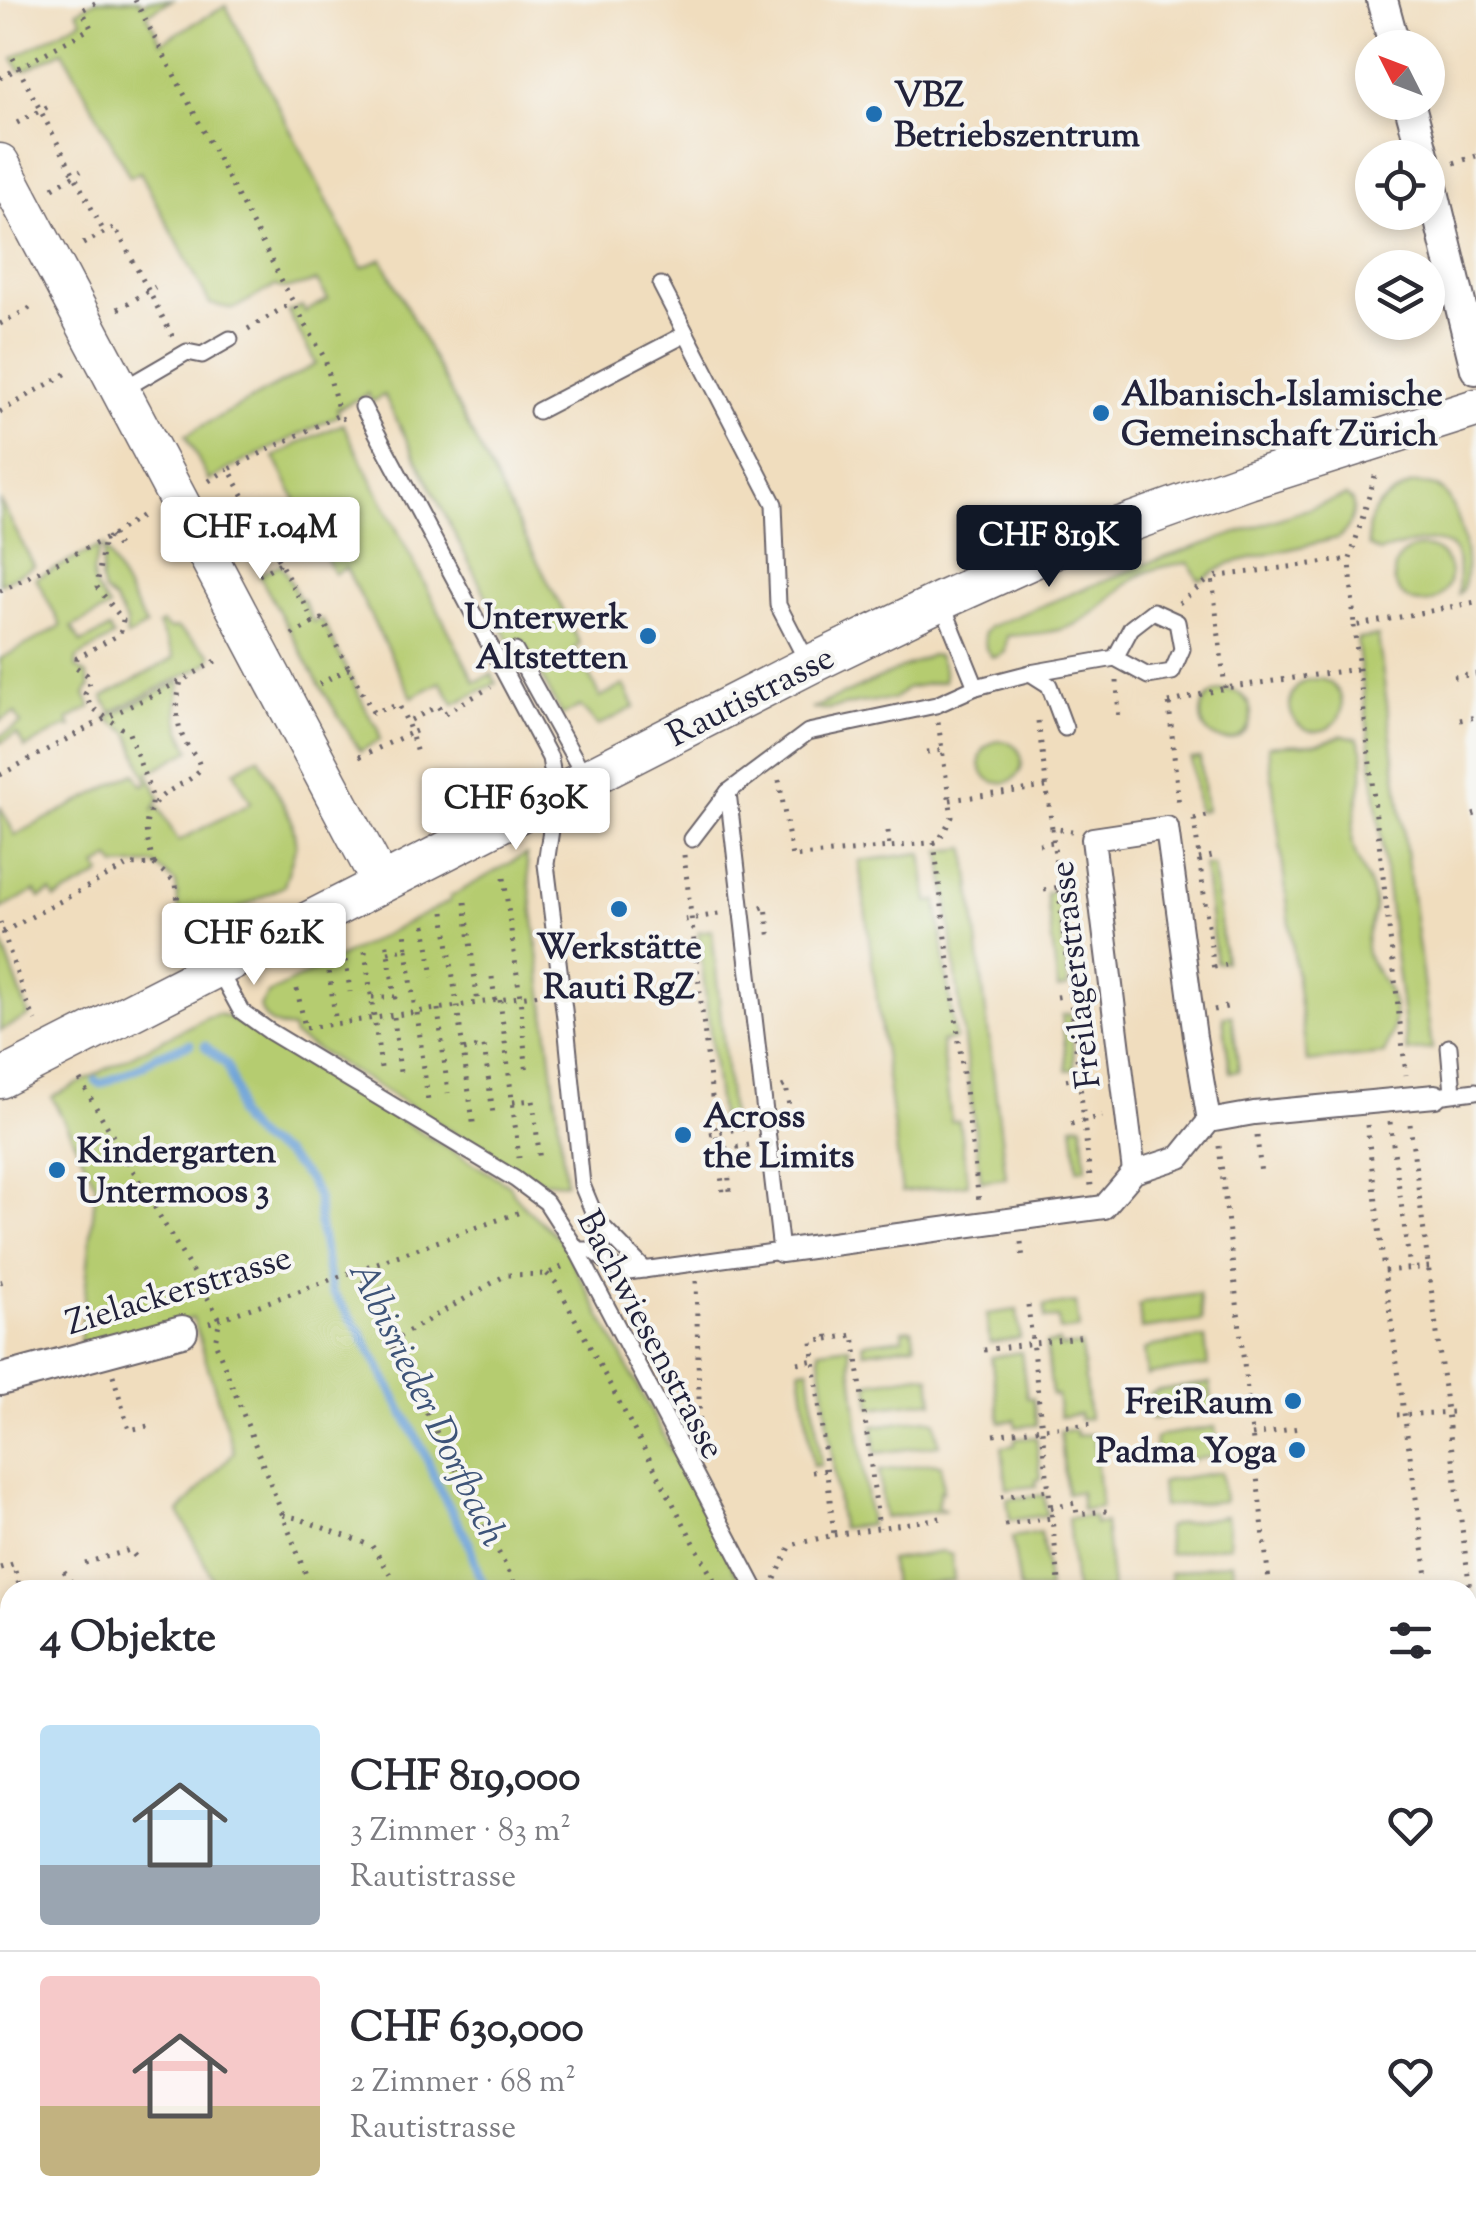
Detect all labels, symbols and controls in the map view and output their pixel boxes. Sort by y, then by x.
north arrow [1355,30,1445,120]
map controls [1355,30,1445,340]
place label: VBZ Betriebszentrum [894,72,1140,163]
marker: VBZ Betriebszentrum [863,103,885,125]
button: locate [1355,140,1445,230]
button: layers [1355,250,1445,340]
place label: Albanisch-Islamische Gemeinschaft Zürich [1121,371,1443,462]
marker: Albanisch-Islamische Gemeinschaft Zürich [1090,402,1112,424]
pin: CHF 1.04M [146,497,374,582]
pin: CHF 819K [946,505,1152,590]
text: CHF 1.04M [183,506,337,552]
text: CHF 819K [979,514,1119,560]
place label: Unterwerk Altstetten [464,594,628,685]
marker: Unterwerk Altstetten [637,625,659,647]
street label: Rautistrasse [659,634,844,762]
pin: CHF 630K [413,768,619,853]
text: CHF 630K [444,777,588,823]
street label: Freilagerstrasse [1038,858,1117,1091]
marker: Werkstätte Rauti RgZ [608,898,630,920]
pin: CHF 621K [151,903,357,988]
text: CHF 621K [184,912,324,958]
place label: Werkstätte Rauti RgZ [536,924,702,1015]
place label: Across the Limits [703,1093,854,1184]
marker: Across the Limits [672,1124,694,1146]
place label: Kindergarten Untermoos 3 [77,1128,277,1219]
marker: Kindergarten Untermoos 3 [46,1159,68,1181]
street label: Bachwiesenstrasse [562,1202,736,1469]
street label: Zielackerstrasse [60,1234,298,1351]
water label: Albisrieder Dorfbach [333,1253,518,1557]
place label: FreiRaum [1125,1379,1273,1430]
marker: FreiRaum [1282,1390,1304,1412]
place label: Padma Yoga [1096,1428,1277,1479]
marker: Padma Yoga [1286,1439,1308,1461]
text: 4 Objekte [40,1610,216,1670]
icon: filters [1383,1613,1438,1668]
text: CHF 819,000 [350,1749,581,1809]
icon: home [120,1765,240,1885]
icon: heart [1383,1798,1438,1853]
text: 3 Zimmer · 83 m² [350,1809,571,1855]
text: Rautistrasse [350,1855,516,1901]
text: CHF 630,000 [350,2000,584,2060]
icon: home [120,2016,240,2136]
icon: heart [1383,2049,1438,2104]
text: 2 Zimmer · 68 m² [350,2060,576,2106]
text: Rautistrasse [350,2106,516,2152]

